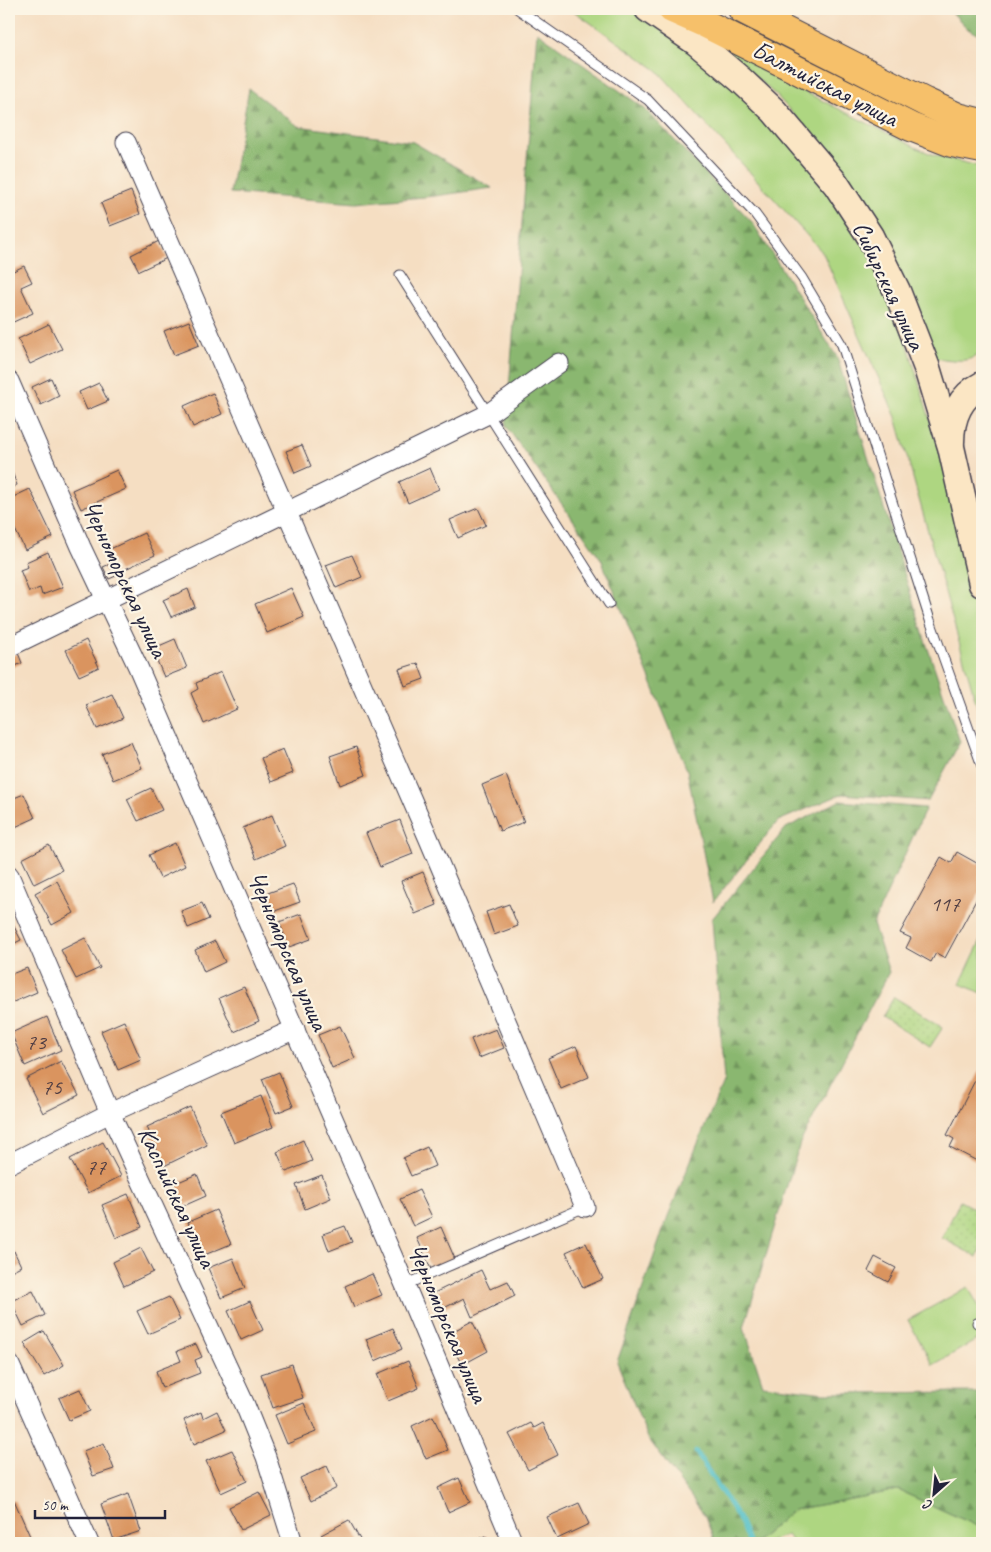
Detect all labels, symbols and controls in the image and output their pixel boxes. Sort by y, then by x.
street label: Балтийская улица [747,34,905,135]
street label: Сибирская улица [845,216,934,357]
street label: Черноморская улица [75,495,176,664]
street label: Черноморская улица [240,867,337,1037]
house number: 117 [930,890,961,918]
house number: 73 [26,1028,48,1056]
house number: 75 [42,1073,63,1101]
street label: Каспийская улица [130,1121,224,1274]
house number: 77 [86,1153,107,1181]
street label: Черноморская улица [400,1239,497,1409]
north arrow [908,1470,958,1520]
scale bar [35,1487,165,1519]
text: С [920,1495,935,1514]
text: 50 m [42,1496,69,1515]

